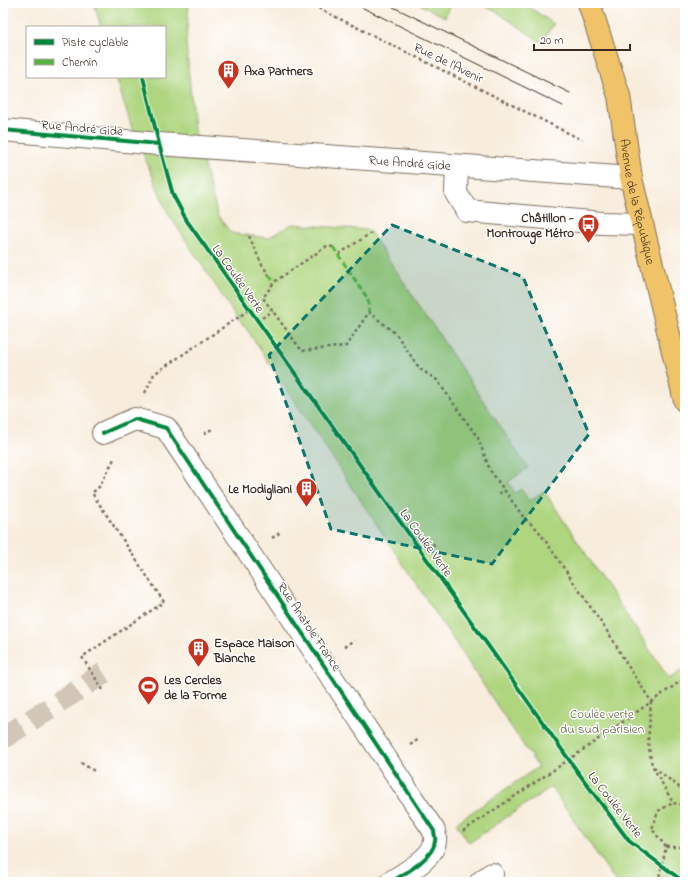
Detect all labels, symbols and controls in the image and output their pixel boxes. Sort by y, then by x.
legend [26,26,166,78]
scale bar [534,26,630,52]
text: 20 m [540,32,563,50]
text: Piste cyclable [62,34,129,53]
street label: Rue de l'Avenir [410,38,487,89]
text: Chemin [62,54,97,72]
building icon: Axa Partners [215,57,241,90]
place label: Axa Partners [244,62,314,81]
street label: Rue André Gide [40,115,124,142]
street label: Avenue de la République [614,138,660,267]
street label: Rue André Gide [368,151,451,176]
place label: Châtillon - Montrouge Métro [487,209,574,245]
bus stop icon: Châtillon - Montrouge Métro [576,211,602,244]
street label: La Coulée Verte [207,241,268,317]
building icon: Le Modigliani [294,475,320,508]
place label: Le Modigliani [228,480,292,501]
street label: La Coulée Verte [395,505,457,581]
street label: Rue Anatole France [272,579,346,675]
place label: Espace Maison Blanche [213,634,295,668]
building icon: Espace Maison Blanche [186,636,212,669]
place label: Les Cercles de la Forme [164,671,228,705]
sports icon: Les Cercles de la Forme [135,673,161,706]
park label: Coulée verte du sud parisien [560,705,644,739]
street label: La Coulée Verte [583,768,647,842]

